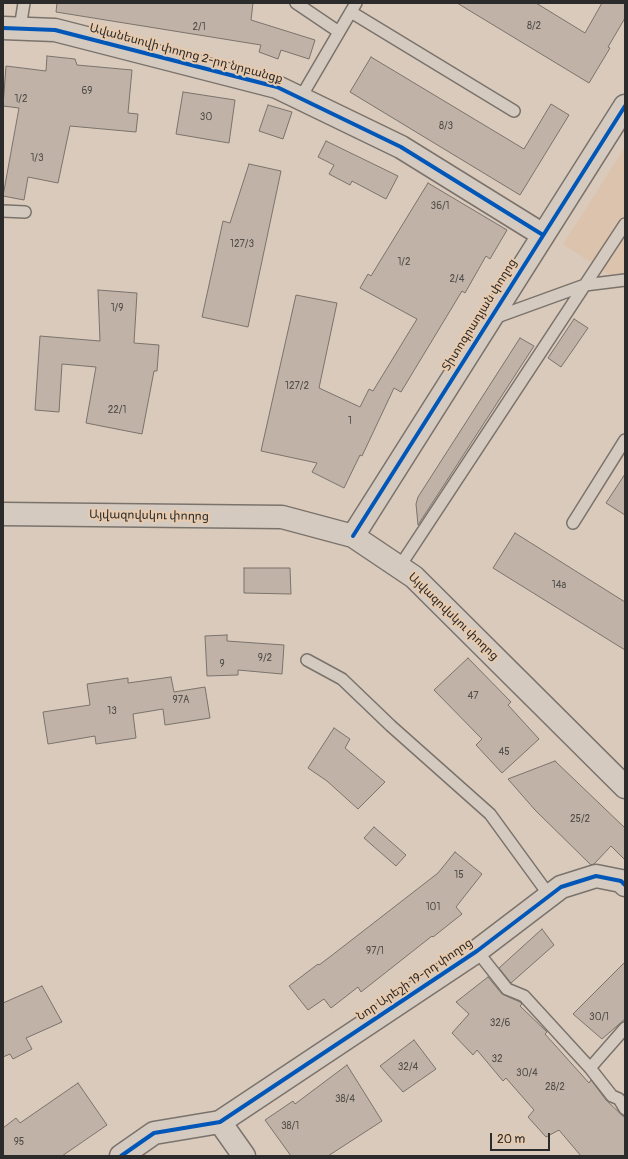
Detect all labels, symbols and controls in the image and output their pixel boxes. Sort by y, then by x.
house number: 8/2 [527,20,541,32]
street label: Ավանեսովի փողոց 2-րդ նրբանցք [88,21,284,87]
house number: 2/1 [192,21,206,33]
house number: 69 [82,85,92,97]
house number: 1/2 [14,93,28,105]
house number: 30 [200,111,212,123]
house number: 8/3 [439,120,453,132]
house number: 1/3 [30,152,44,164]
house number: 36/1 [431,200,449,212]
house number: 127/3 [230,238,254,250]
house number: 1/2 [397,256,411,268]
street label: Տիտոգրադյան փողոց [440,256,520,374]
house number: 2/4 [450,273,464,285]
house number: 1/9 [111,302,123,314]
house number: 127/2 [285,380,309,392]
house number: 22/1 [108,404,126,416]
house number: 1 [348,415,352,427]
street label: Այվազովսկու փողոց [89,508,209,524]
street label: Այվազովսկու փողոց [405,570,501,664]
house number: 14a [552,579,566,591]
house number: 9/2 [258,652,272,664]
house number: 9 [219,658,225,670]
house number: 47 [467,690,479,702]
house number: 97А [173,694,189,706]
house number: 13 [107,705,117,717]
house number: 45 [498,746,510,758]
house number: 25/2 [570,813,590,825]
house number: 15 [454,869,464,881]
house number: 101 [426,901,440,913]
street label: Նոր Արեշի 19-րդ փողոց [354,936,476,1024]
house number: 97/1 [366,945,384,957]
house number: 30/1 [589,1011,609,1023]
house number: 32/6 [490,1017,510,1029]
house number: 32 [491,1053,503,1065]
house number: 32/4 [398,1061,418,1073]
house number: 30/4 [516,1067,538,1079]
house number: 28/2 [545,1081,565,1093]
house number: 38/4 [335,1093,355,1105]
house number: 38/1 [281,1120,299,1132]
scale bar [492,1125,552,1151]
text: 20 m [497,1132,525,1147]
house number: 95 [14,1136,24,1148]

